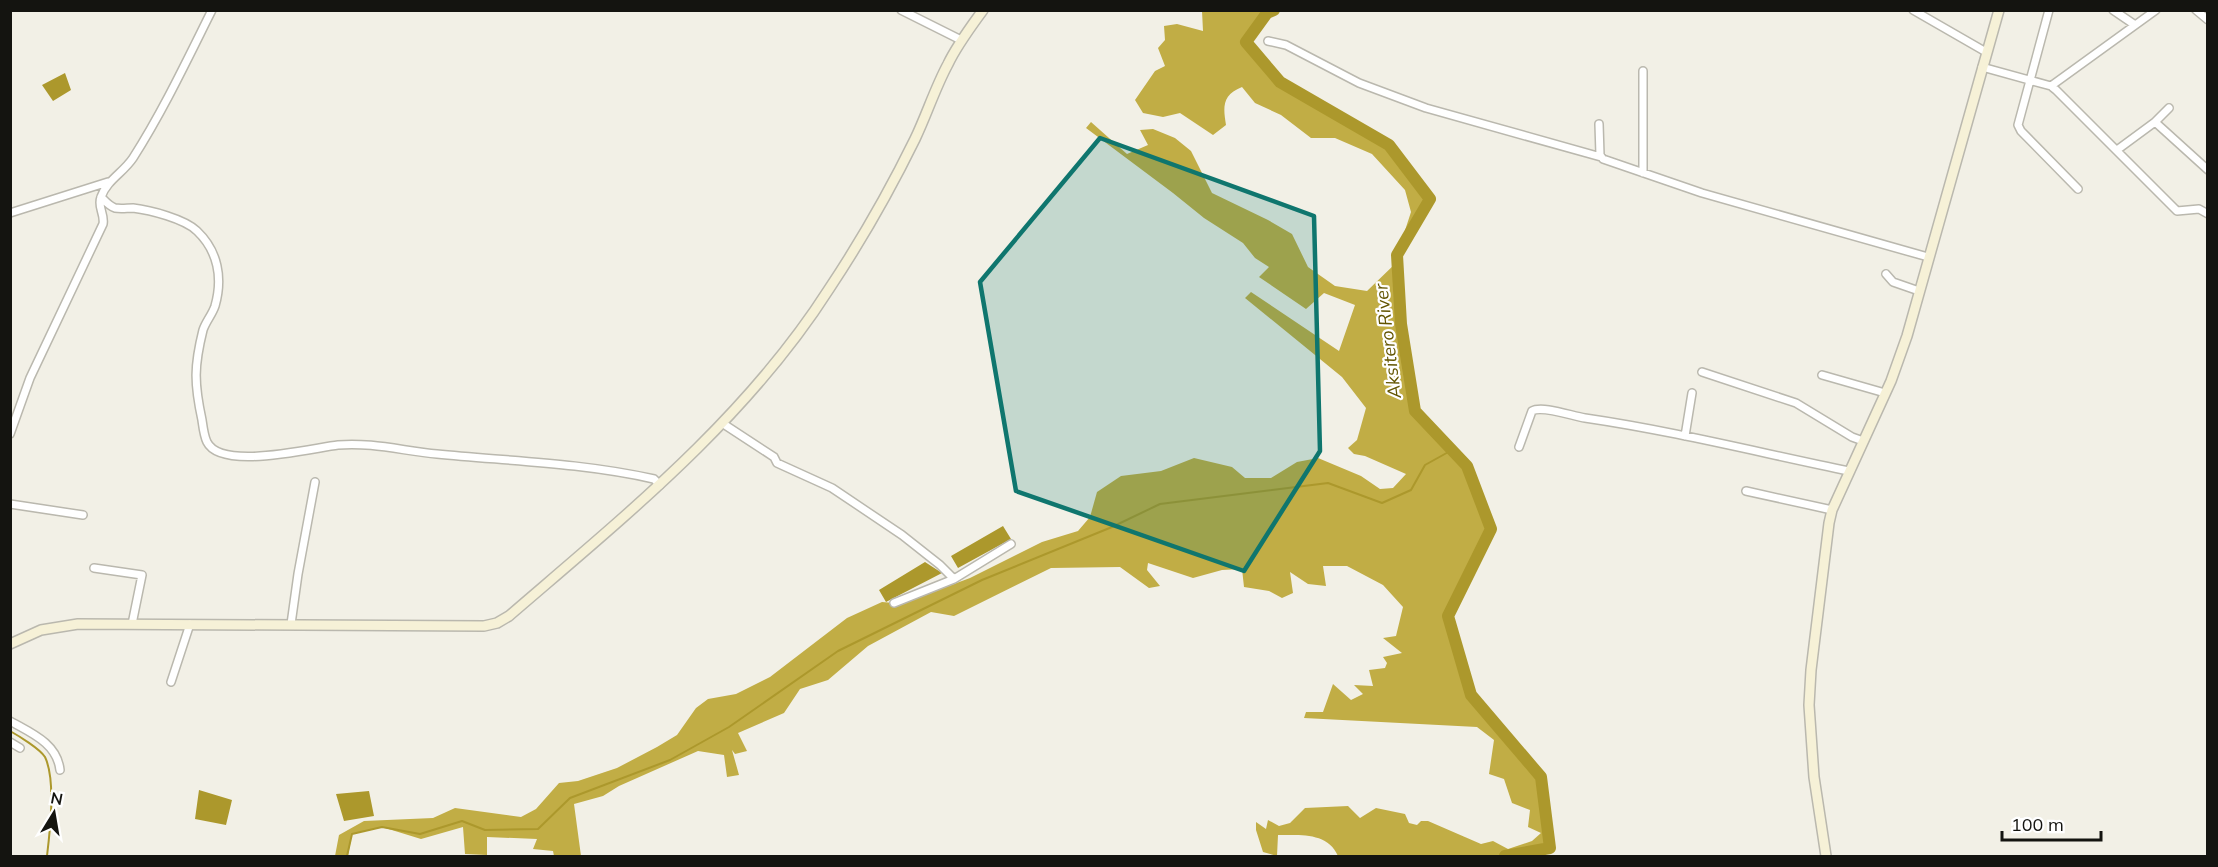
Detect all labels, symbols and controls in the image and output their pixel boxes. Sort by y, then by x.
water label: Aksitero River [1369,281,1406,401]
north arrow [24,783,84,843]
text: N [49,787,65,809]
scale bar [2002,804,2101,842]
text: 100 m [2011,813,2064,836]

